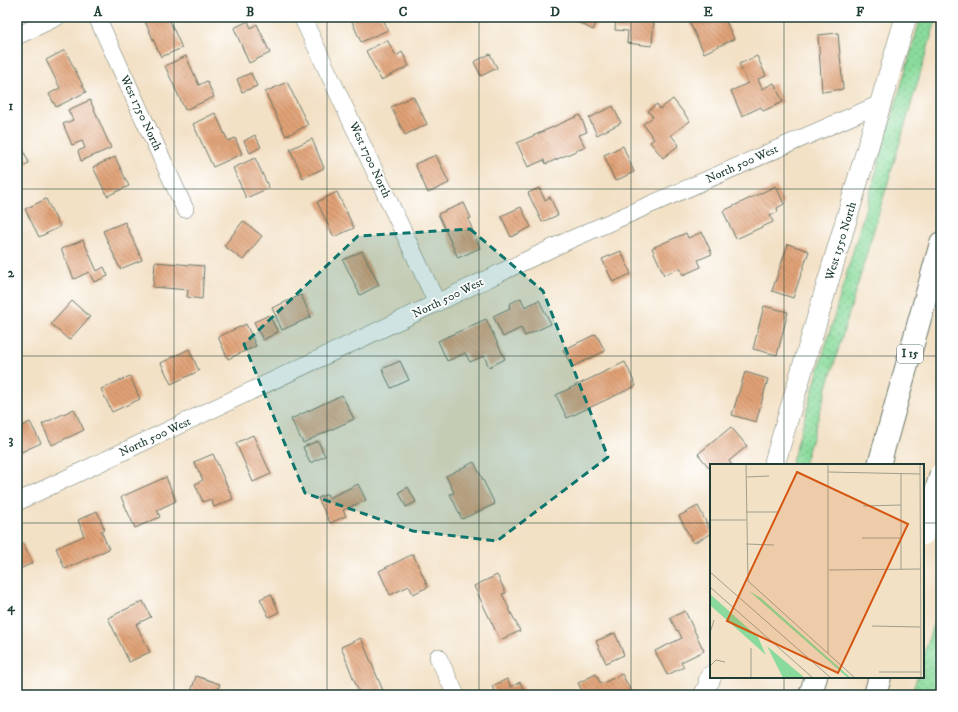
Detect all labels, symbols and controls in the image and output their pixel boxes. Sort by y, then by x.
text: A [93,4,103,20]
text: B [246,4,254,20]
text: C [399,4,408,20]
text: D [550,4,560,20]
text: E [703,4,713,20]
text: F [856,4,865,20]
street label: West 1750 North [117,72,165,154]
text: 1 [9,98,14,114]
street label: West 1700 North [345,119,394,201]
street label: North 500 West [704,141,780,187]
street label: West 1550 North [822,199,860,283]
text: 2 [8,265,15,281]
street label: North 500 West [410,274,486,322]
road number: I 15 [897,345,923,363]
street label: North 500 West [117,414,193,460]
text: 3 [9,432,14,448]
inset map [710,464,924,678]
text: 4 [6,599,15,616]

